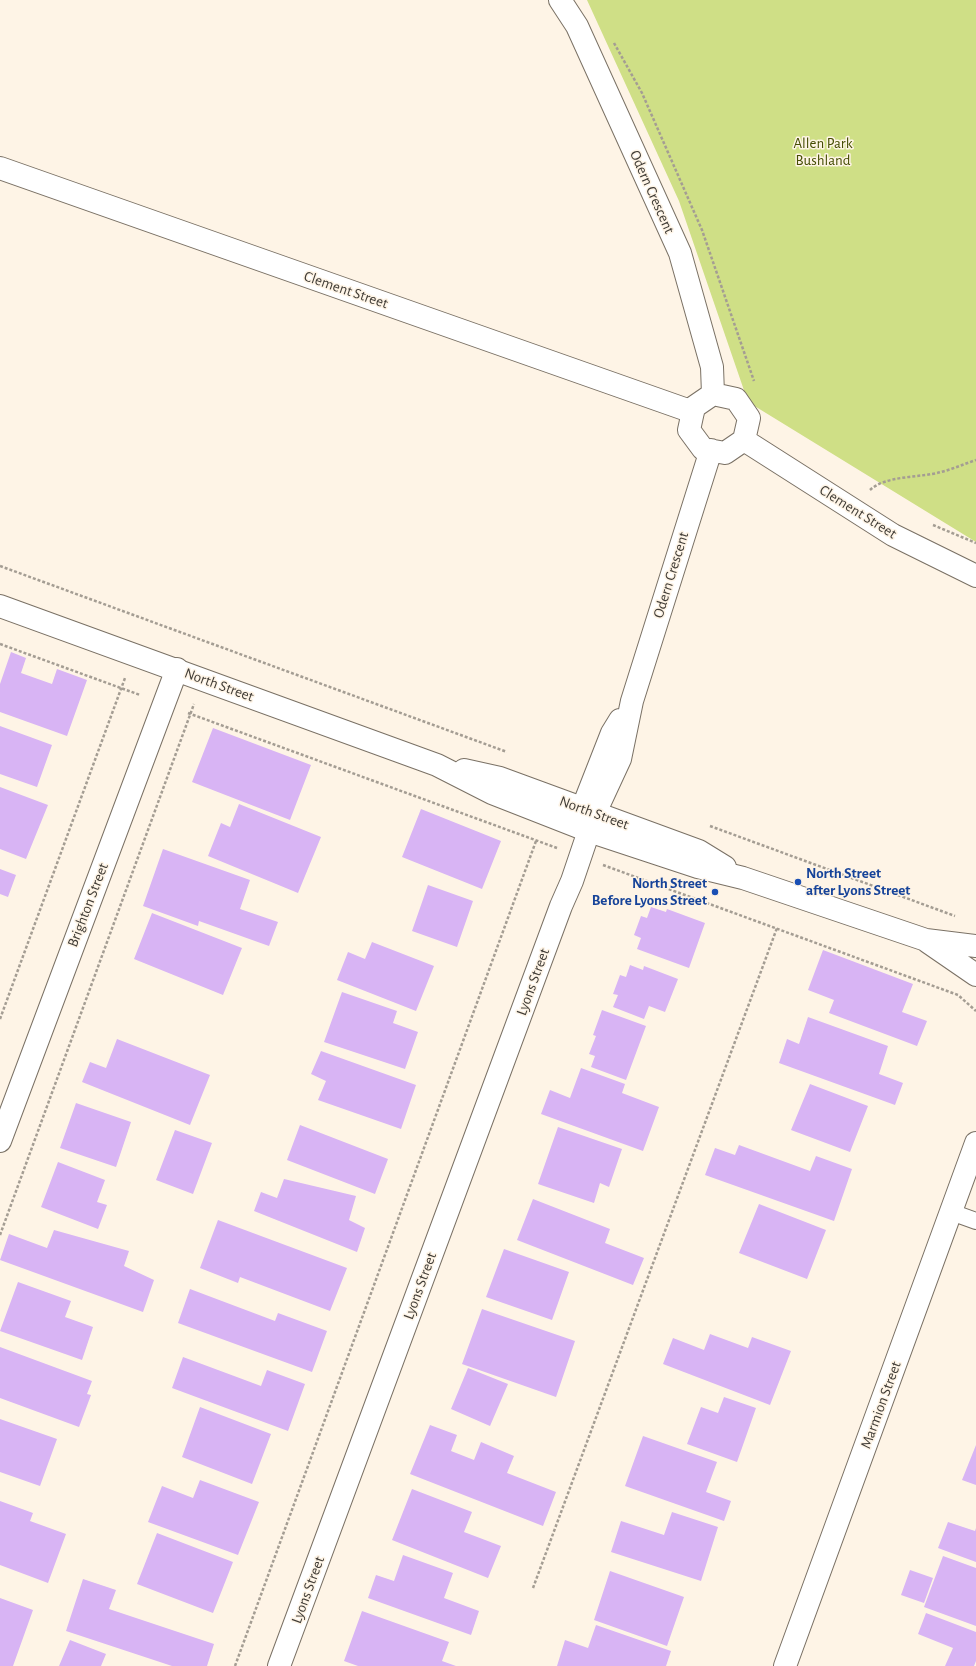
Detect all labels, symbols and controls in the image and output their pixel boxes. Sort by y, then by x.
park label: Allen Park Bushland [793,134,853,169]
street label: Odern Crescent [626,148,678,236]
street label: Clement Street [302,267,390,313]
street label: Clement Street [816,481,900,543]
street label: Odern Crescent [649,530,693,620]
street label: North Street [182,664,256,706]
street label: North Street [557,792,631,834]
street label: Brighton Street [64,860,112,950]
place label: North Street after Lyons Street [806,864,910,899]
place label: North Street Before Lyons Street [592,874,707,909]
marker: North Street after Lyons Street [793,877,803,887]
marker: North Street Before Lyons Street [710,887,720,897]
street label: Lyons Street [513,946,553,1018]
street label: Lyons Street [400,1250,440,1322]
street label: Marmion Street [857,1359,905,1451]
street label: Lyons Street [288,1554,328,1626]

